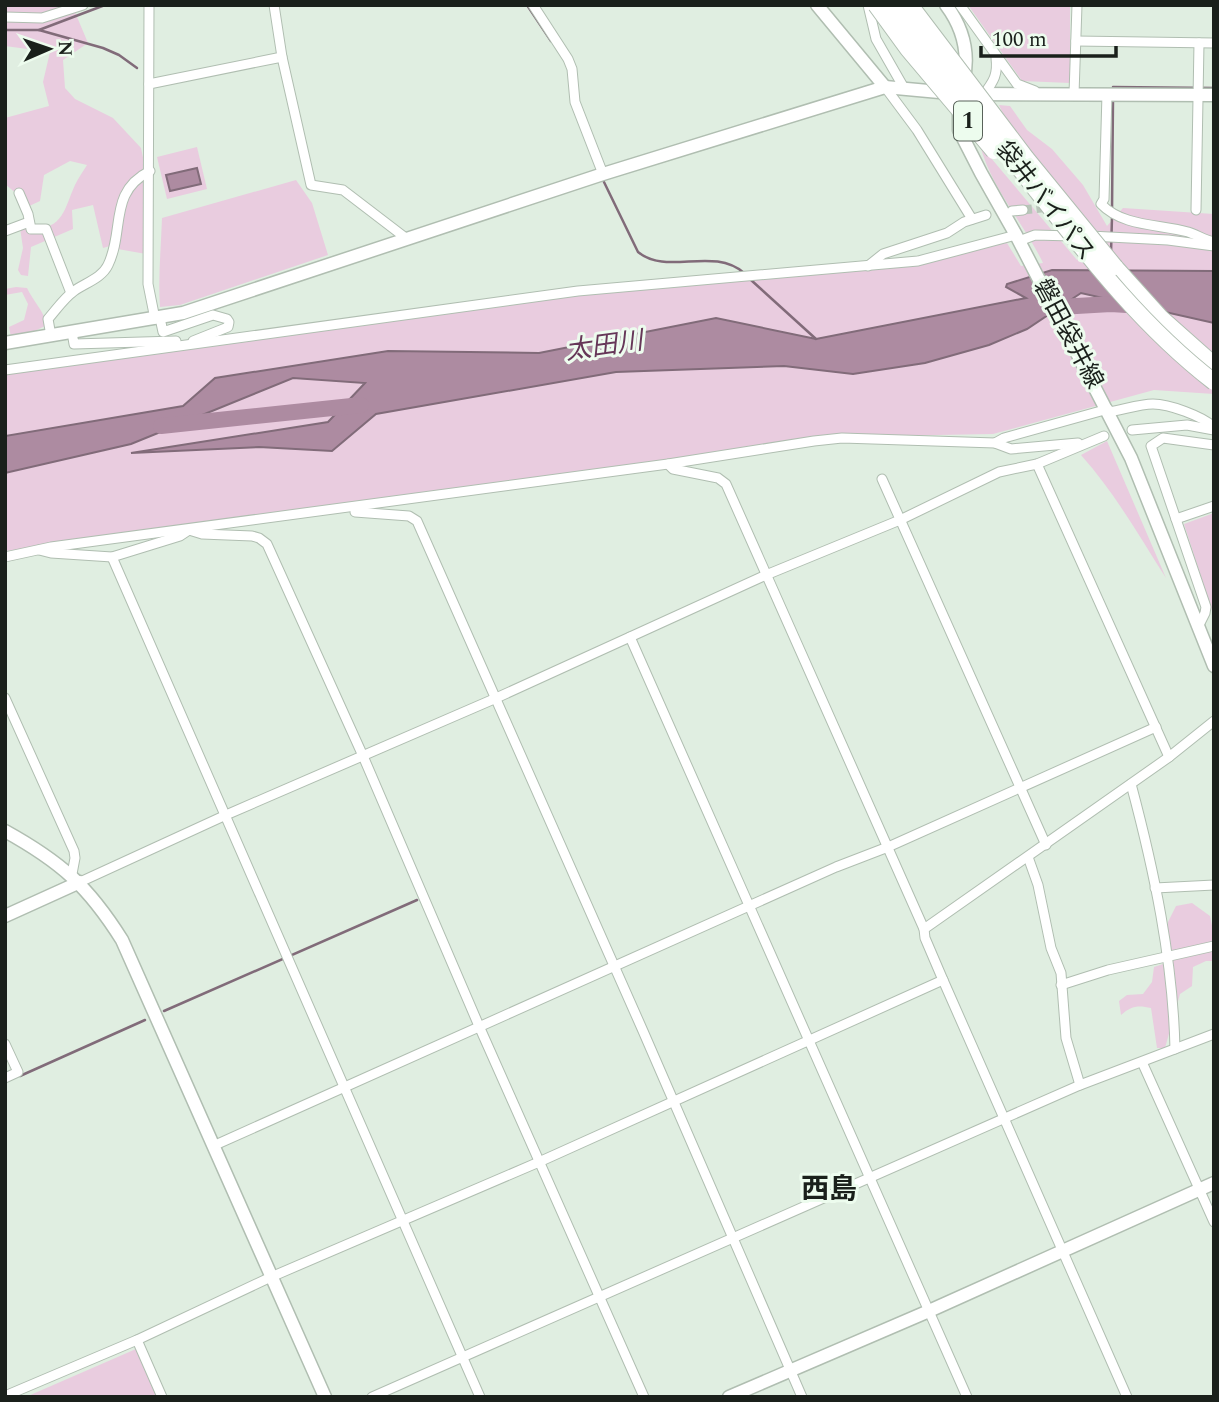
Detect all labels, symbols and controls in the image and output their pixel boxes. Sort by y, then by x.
north arrow [14,14,84,84]
scale bar [981,14,1116,58]
text: 100 m [992,24,1047,56]
text: N [50,40,79,57]
road number: 1 [954,102,982,140]
street label: 袋井バイパス [987,133,1103,269]
street label: 磐田袋井線 [1024,273,1112,395]
water label: 太田川 [563,320,648,371]
district label: 西島 [801,1168,857,1211]

